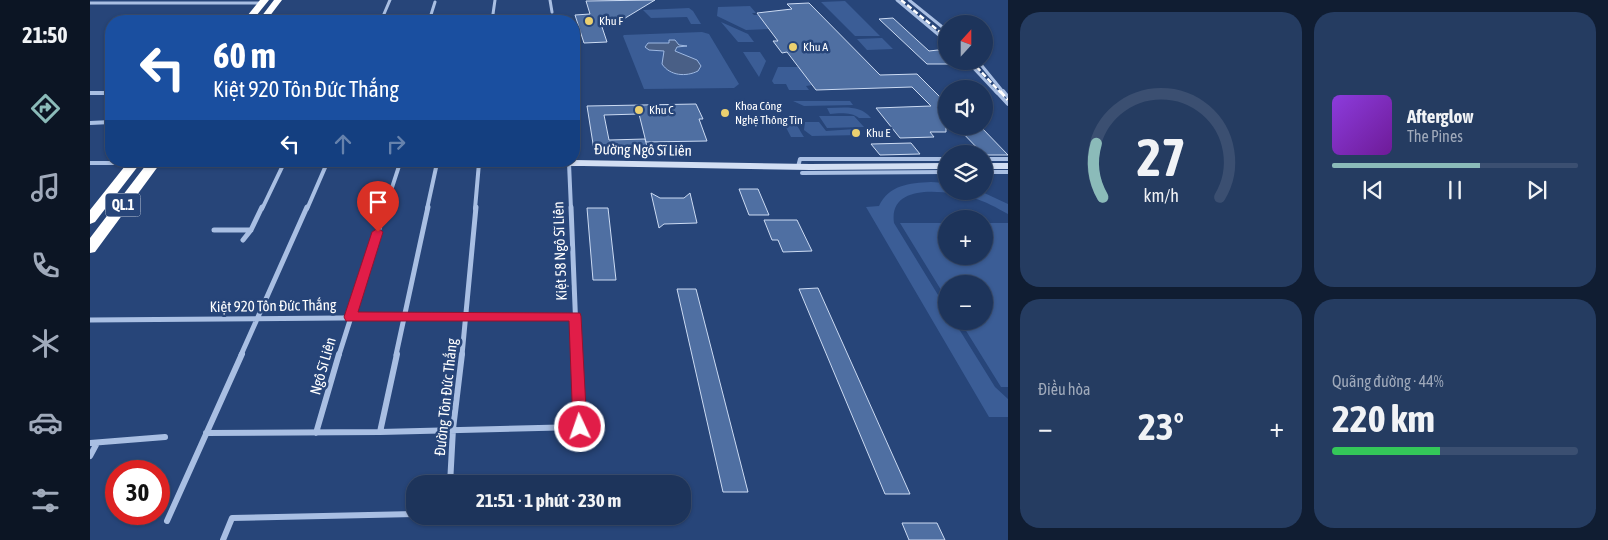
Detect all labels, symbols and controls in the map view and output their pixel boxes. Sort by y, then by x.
place label: Khu F [599,14,623,28]
marker: Khu F [583,15,595,27]
north arrow [938,15,992,70]
map controls [938,15,993,330]
text: 21:50 [22,22,68,48]
icon: left [130,35,195,100]
text: 60 m [213,35,276,75]
place label: Khu A [803,40,828,54]
marker: Khu A [787,41,799,53]
text: Kiệt 920 Tôn Đức Thắng [213,76,399,102]
button: sound [938,80,993,135]
icon: directions [28,91,63,126]
place label: Khoa Công Nghệ Thông Tin [735,99,803,127]
place label: Khu C [649,103,674,117]
marker: Khu C [633,104,645,116]
text: Afterglow [1407,105,1474,127]
marker: Khoa Công Nghệ Thông Tin [719,107,731,119]
place label: Khu E [866,126,890,140]
marker: Khu E [850,127,862,139]
text: 27 [1137,127,1185,187]
text: The Pines [1407,127,1463,145]
icon: left [276,130,304,158]
icon: ahead [329,130,357,158]
icon: right [382,130,410,158]
street label: Đường Ngô Sĩ Liên [594,140,692,159]
button: layers [938,145,993,200]
icon: music [28,170,63,205]
icon: previous [1359,176,1387,204]
icon: pause [1441,176,1469,204]
icon: next [1523,176,1551,204]
pin [357,181,399,232]
text: km/h [1143,185,1179,206]
icon: arrive [364,188,392,216]
road number: QL.1 [105,194,140,216]
street label: Kiệt 58 Ngô Sĩ Liên [549,201,570,301]
button: + [938,210,993,265]
icon: phone [28,248,63,283]
button: − [938,275,993,330]
street label: Kiệt 920 Tôn Đức Thắng [209,296,337,315]
icon: climate [28,326,63,361]
street label: Ngô Sĩ Liên [306,335,339,397]
street label: Đường Tôn Đức Thắng [431,337,460,457]
text: Quãng đường · 44% [1332,372,1444,390]
text: Điều hòa [1038,380,1091,398]
text: 220 km [1332,397,1435,440]
position arrow [553,400,605,452]
icon: car [28,405,63,440]
text: 23° [1138,405,1184,448]
text: − [1038,411,1053,443]
text: + [1269,411,1284,443]
speed limit sign: 30 [105,460,170,525]
icon: filters [28,483,63,518]
text: 21:51 · 1 phút · 230 m [476,489,621,511]

